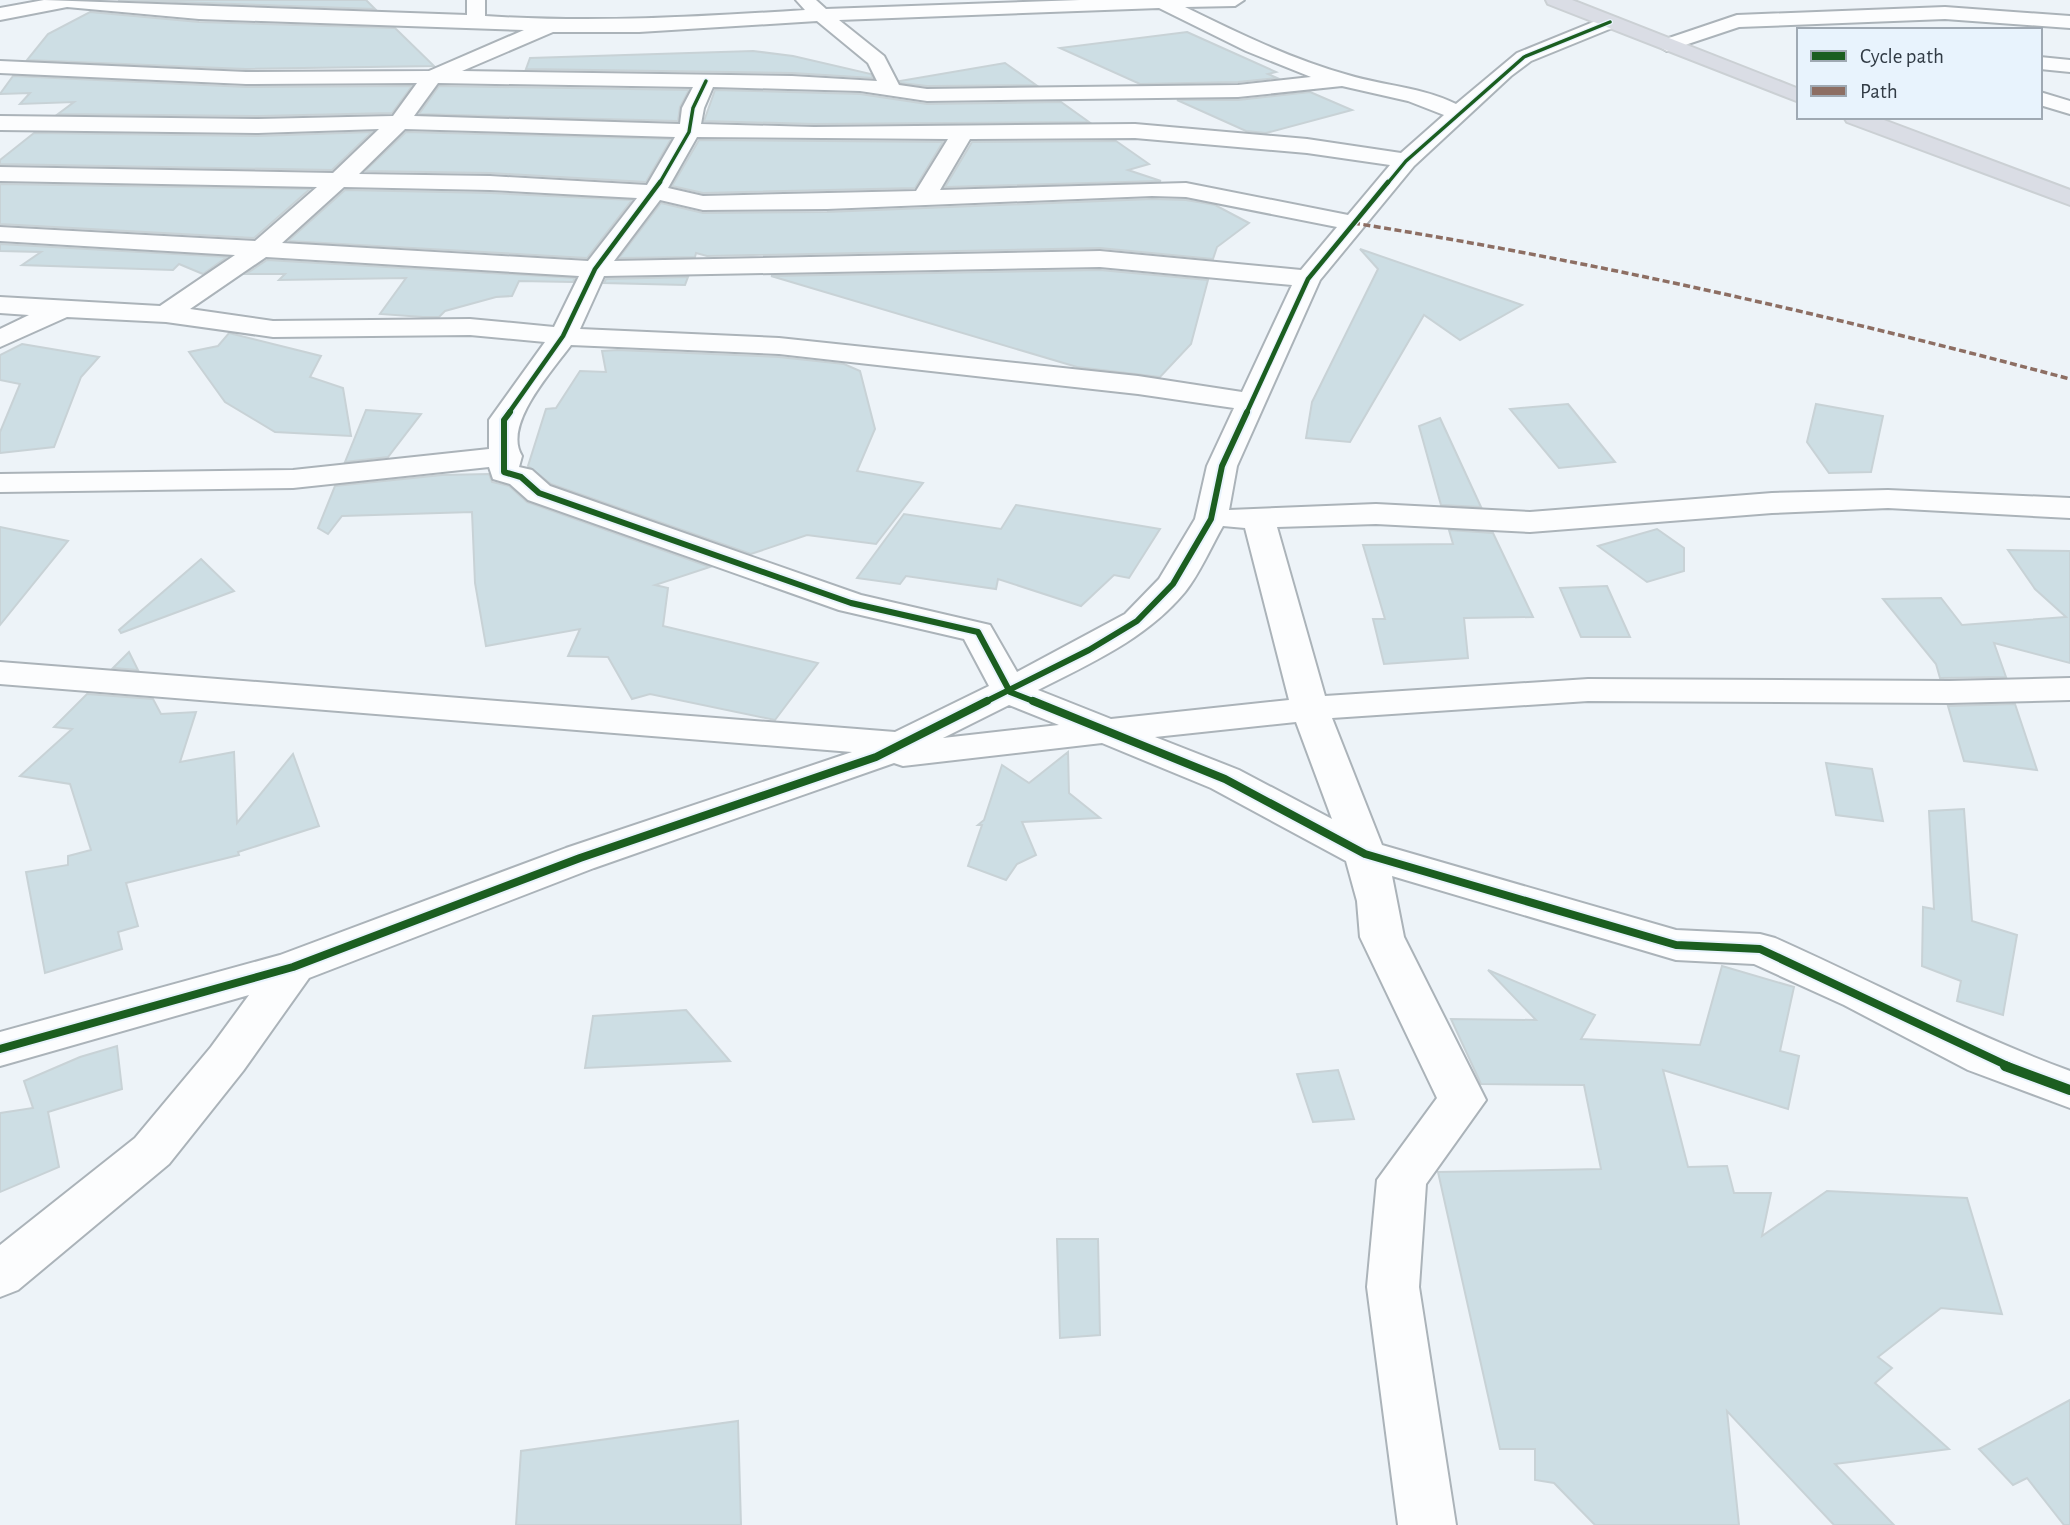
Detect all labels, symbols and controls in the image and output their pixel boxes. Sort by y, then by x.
legend [1797,28,2042,119]
text: Cycle path [1860,46,1944,67]
text: Path [1860,81,1898,102]

